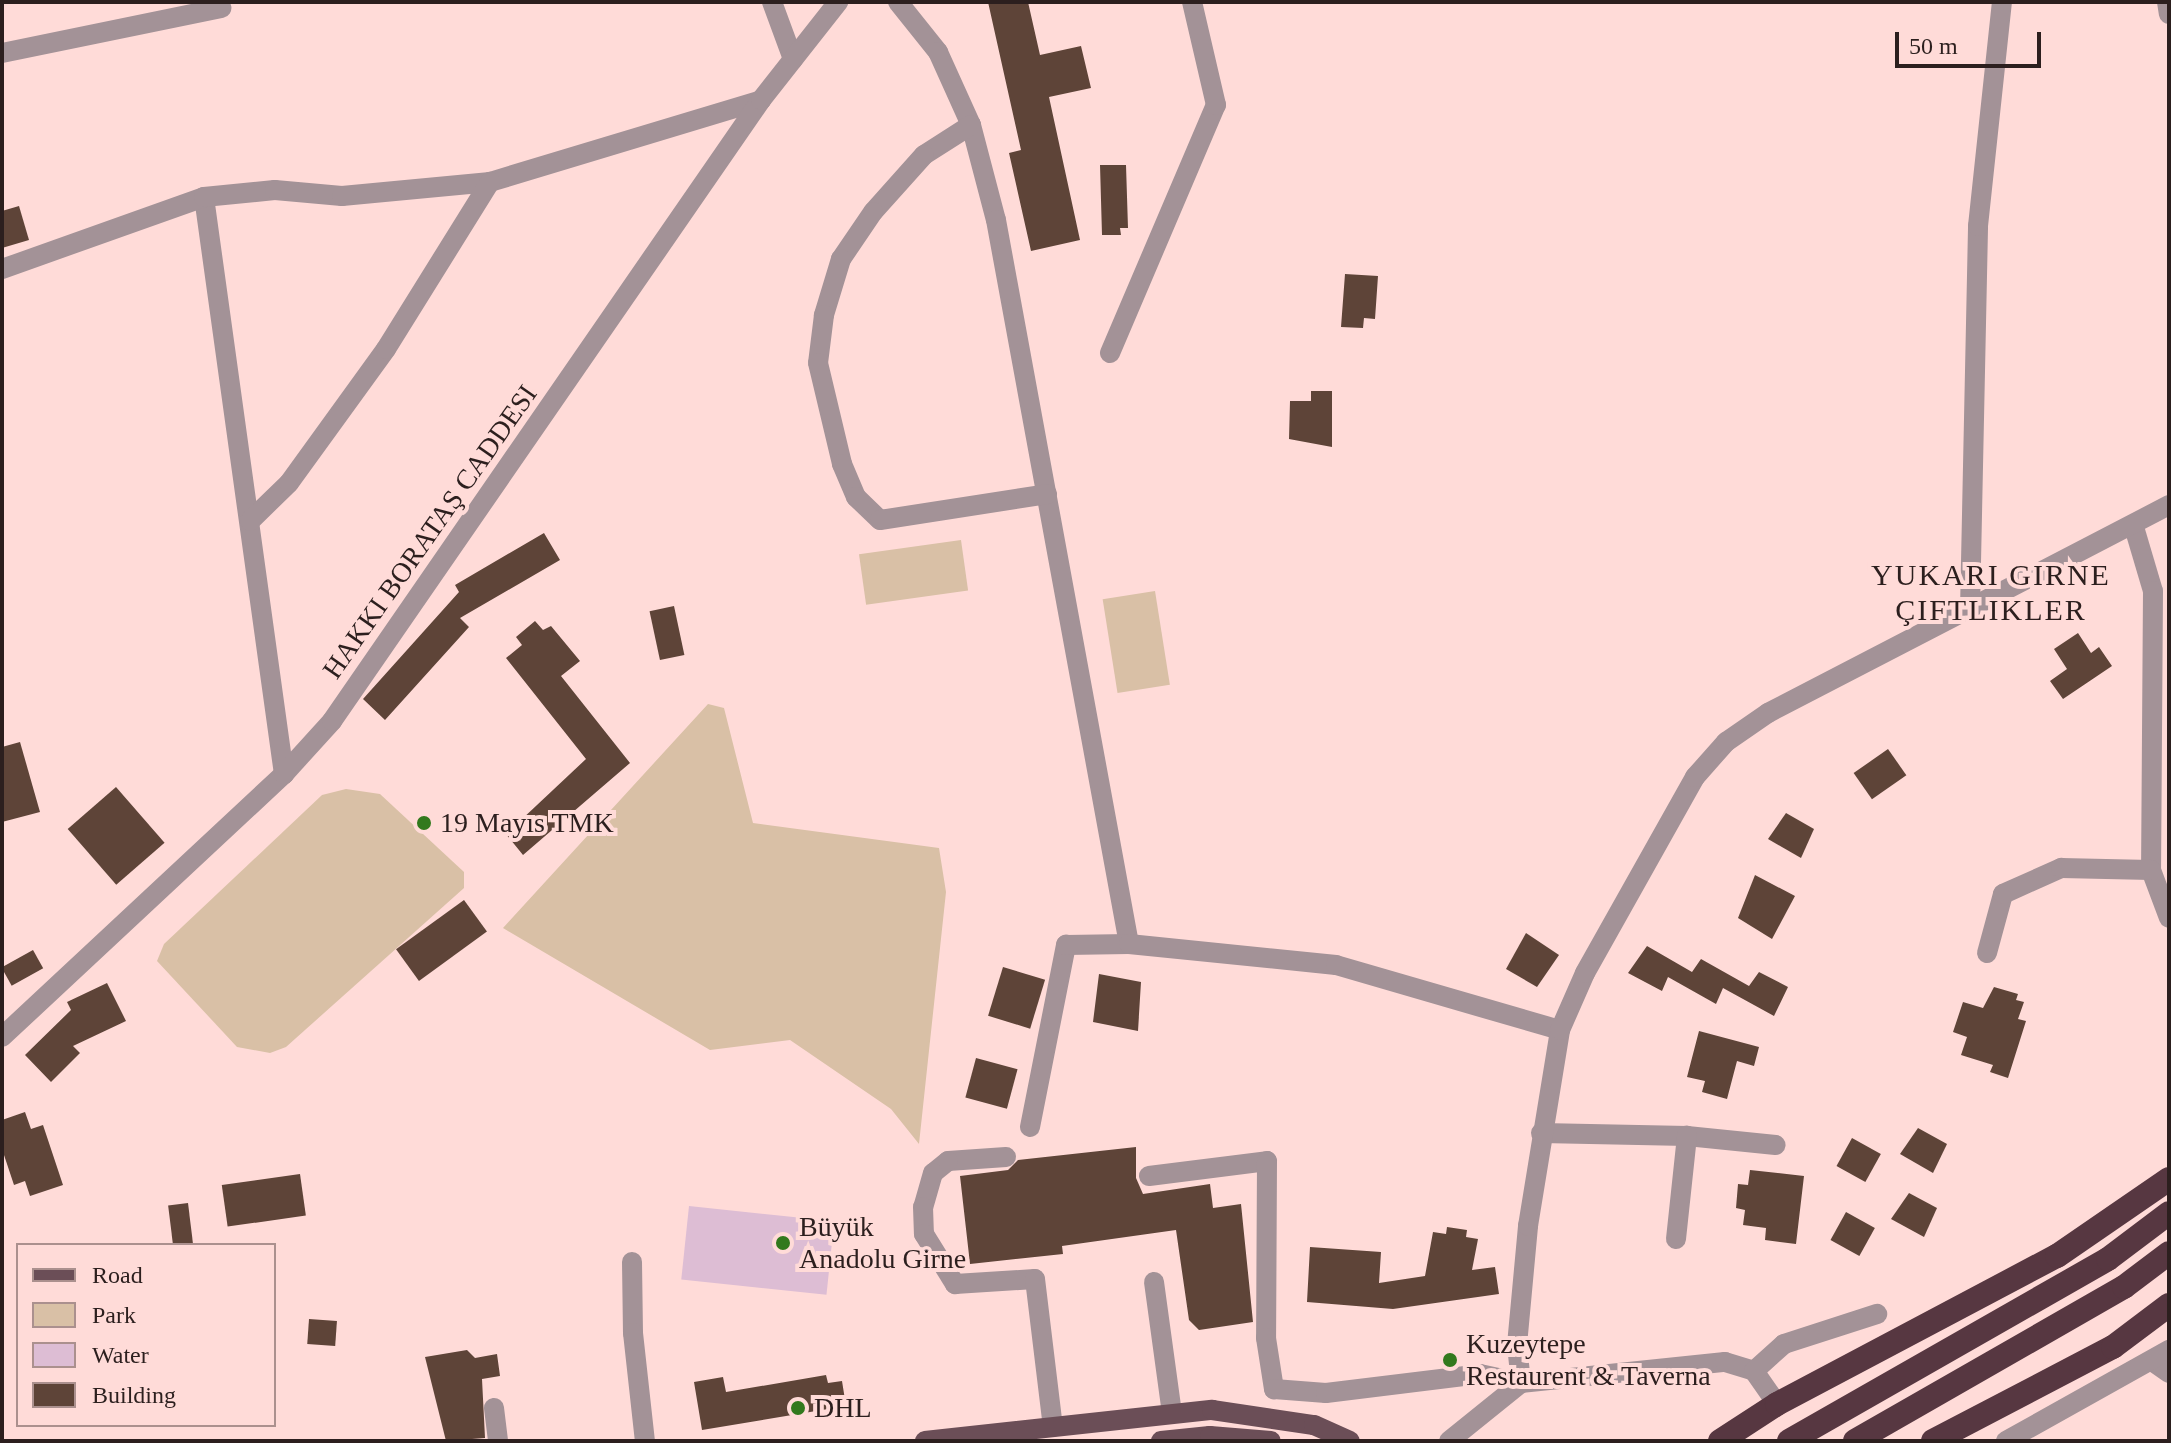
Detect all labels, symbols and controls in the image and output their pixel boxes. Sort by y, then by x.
scale bar [1899,16,2045,66]
text: 50 m [1909,33,1958,59]
street label: HAKKI BORATAŞ CADDESI [316,379,544,685]
district label: YUKARI GIRNE ÇIFTLIKLER [1871,557,2111,628]
place label: 19 Mayıs TMK [440,806,614,840]
marker: 19 Mayıs TMK [415,814,433,832]
place label: Büyük Anadolu Girne [799,1210,966,1276]
marker: Büyük Anadolu Girne [774,1234,792,1252]
legend [16,1243,276,1427]
text: Road [92,1262,143,1288]
text: Park [92,1302,136,1328]
place label: Kuzeytepe Restaurent & Taverna [1466,1327,1711,1393]
text: Water [92,1342,149,1368]
marker: Kuzeytepe Restaurent & Taverna [1441,1351,1459,1369]
text: Building [92,1382,176,1408]
place label: DHL [814,1391,872,1425]
marker: DHL [789,1399,807,1417]

